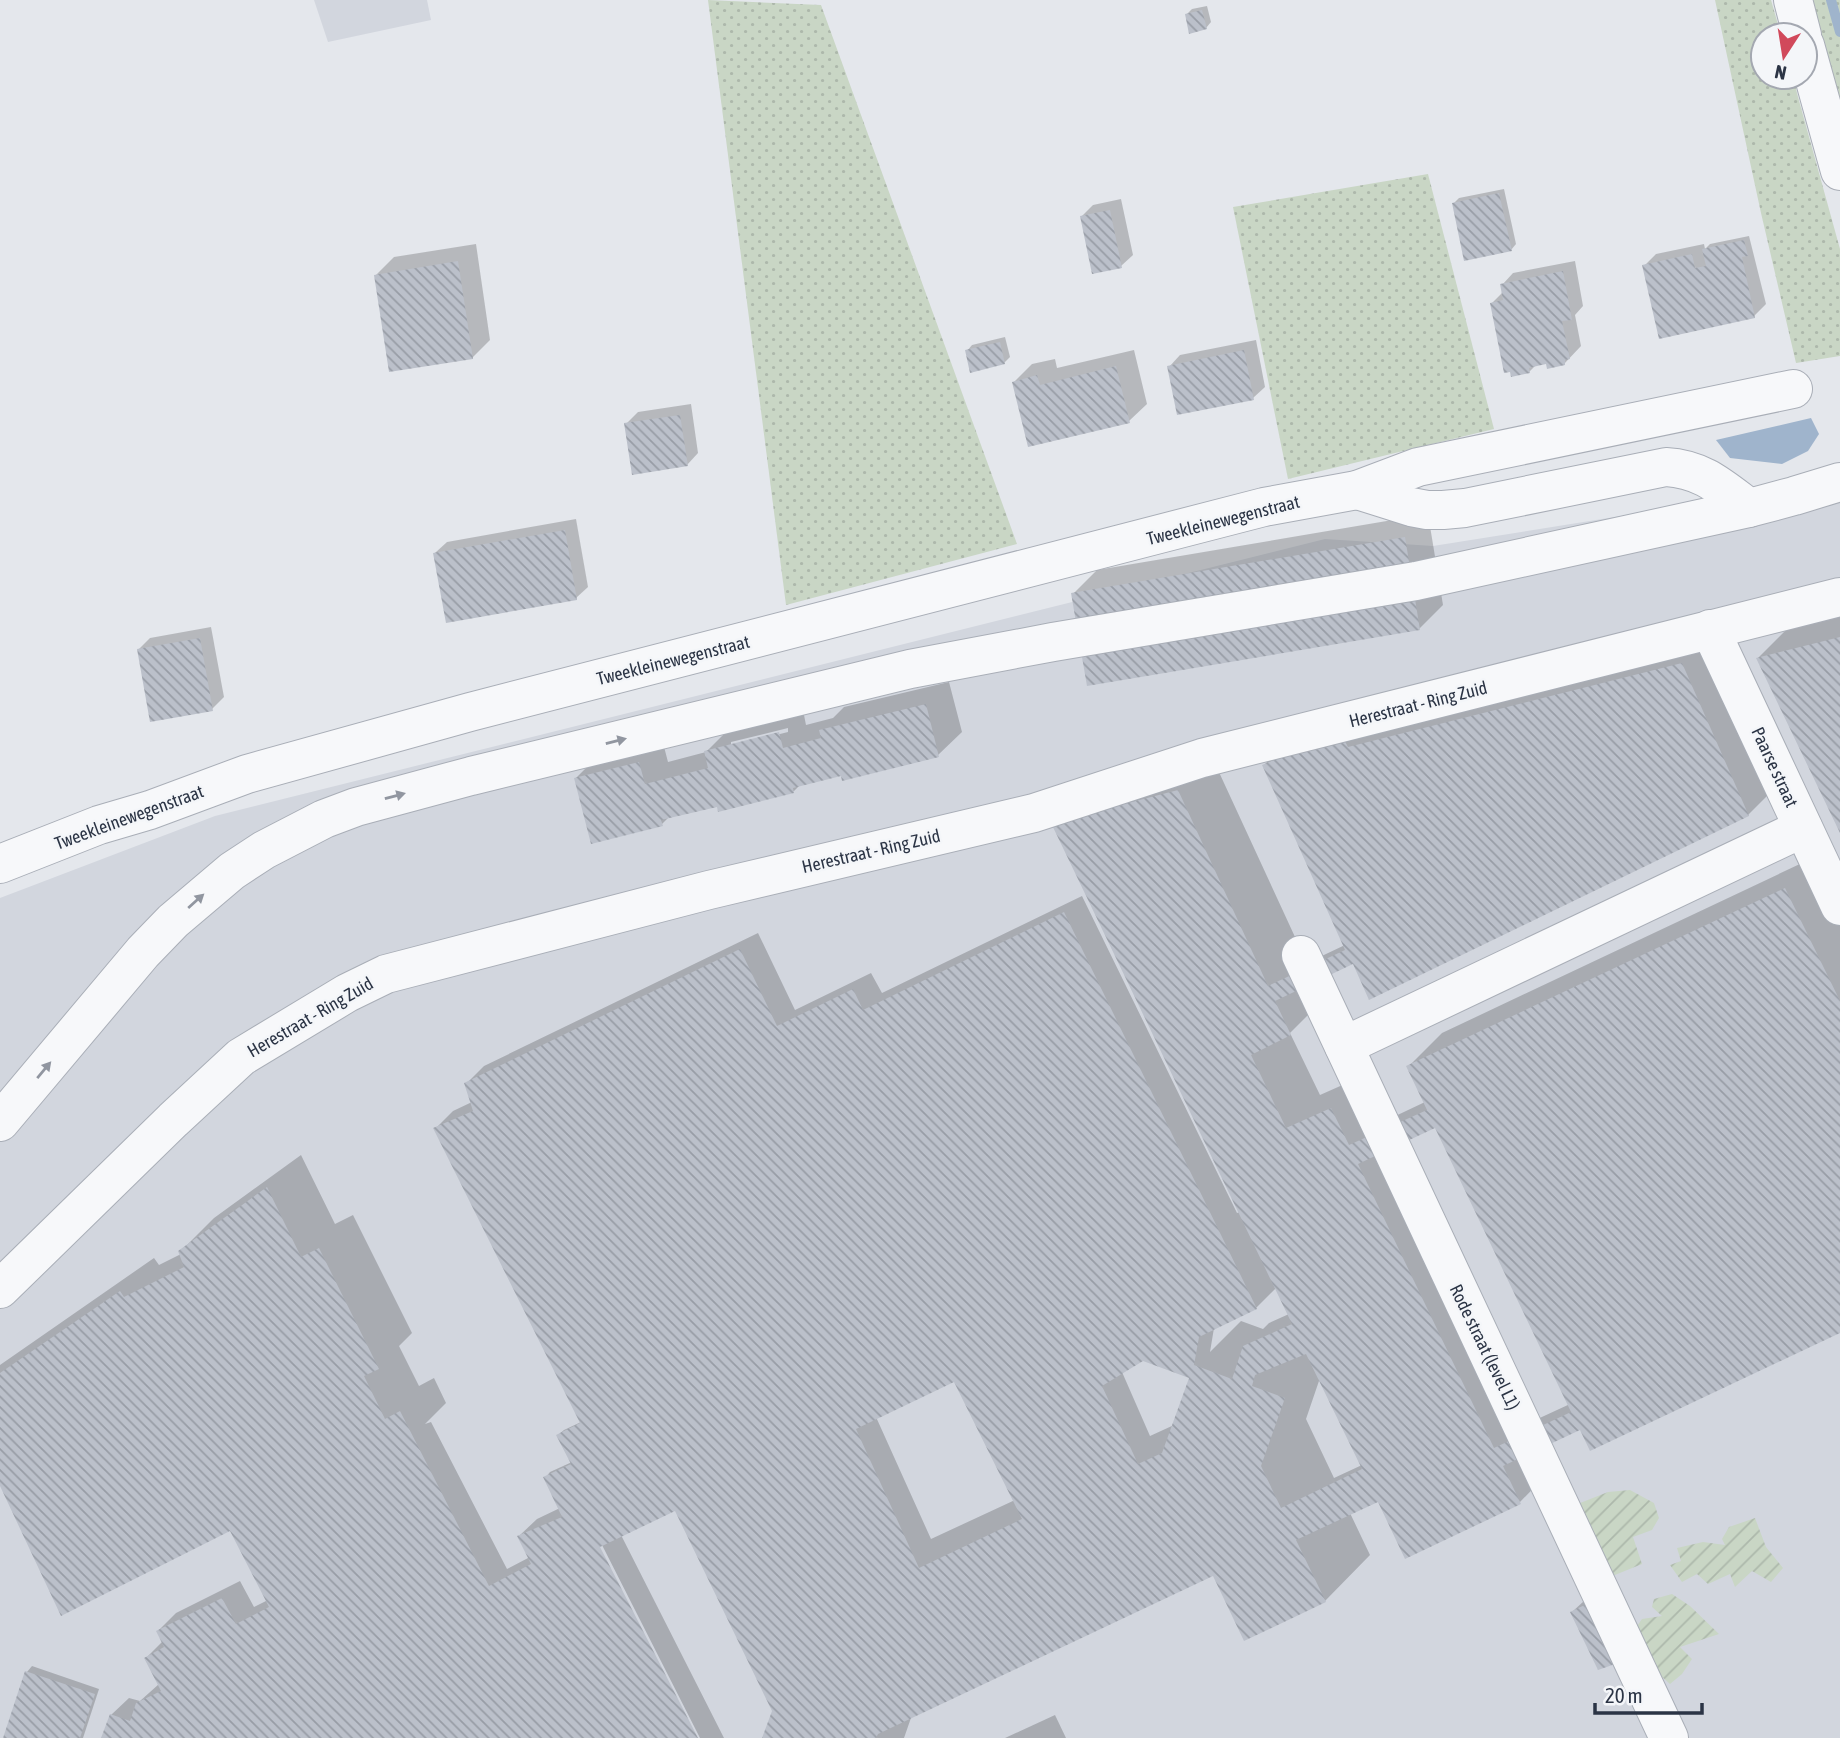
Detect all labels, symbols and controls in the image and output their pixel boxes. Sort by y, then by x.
north arrow [1749,21,1819,91]
text: N [1773,61,1788,85]
street label: Tweekleinewegenstraat [1144,491,1302,549]
street label: Tweekleinewegenstraat [594,631,752,689]
street label: Herestraat - Ring Zuid [1347,677,1489,731]
street label: Paarse straat [1747,724,1803,810]
one-way arrow [605,735,627,746]
street label: Tweekleinewegenstraat [52,780,206,854]
one-way arrow [384,790,406,801]
street label: Herestraat - Ring Zuid [800,825,942,877]
one-way arrow [187,894,204,909]
street label: Herestraat - Ring Zuid [243,973,377,1061]
one-way arrow [36,1061,52,1079]
street label: Rode straat (level L1) [1446,1281,1524,1413]
scale bar [1595,1672,1702,1716]
text: 20 m [1605,1683,1643,1707]

